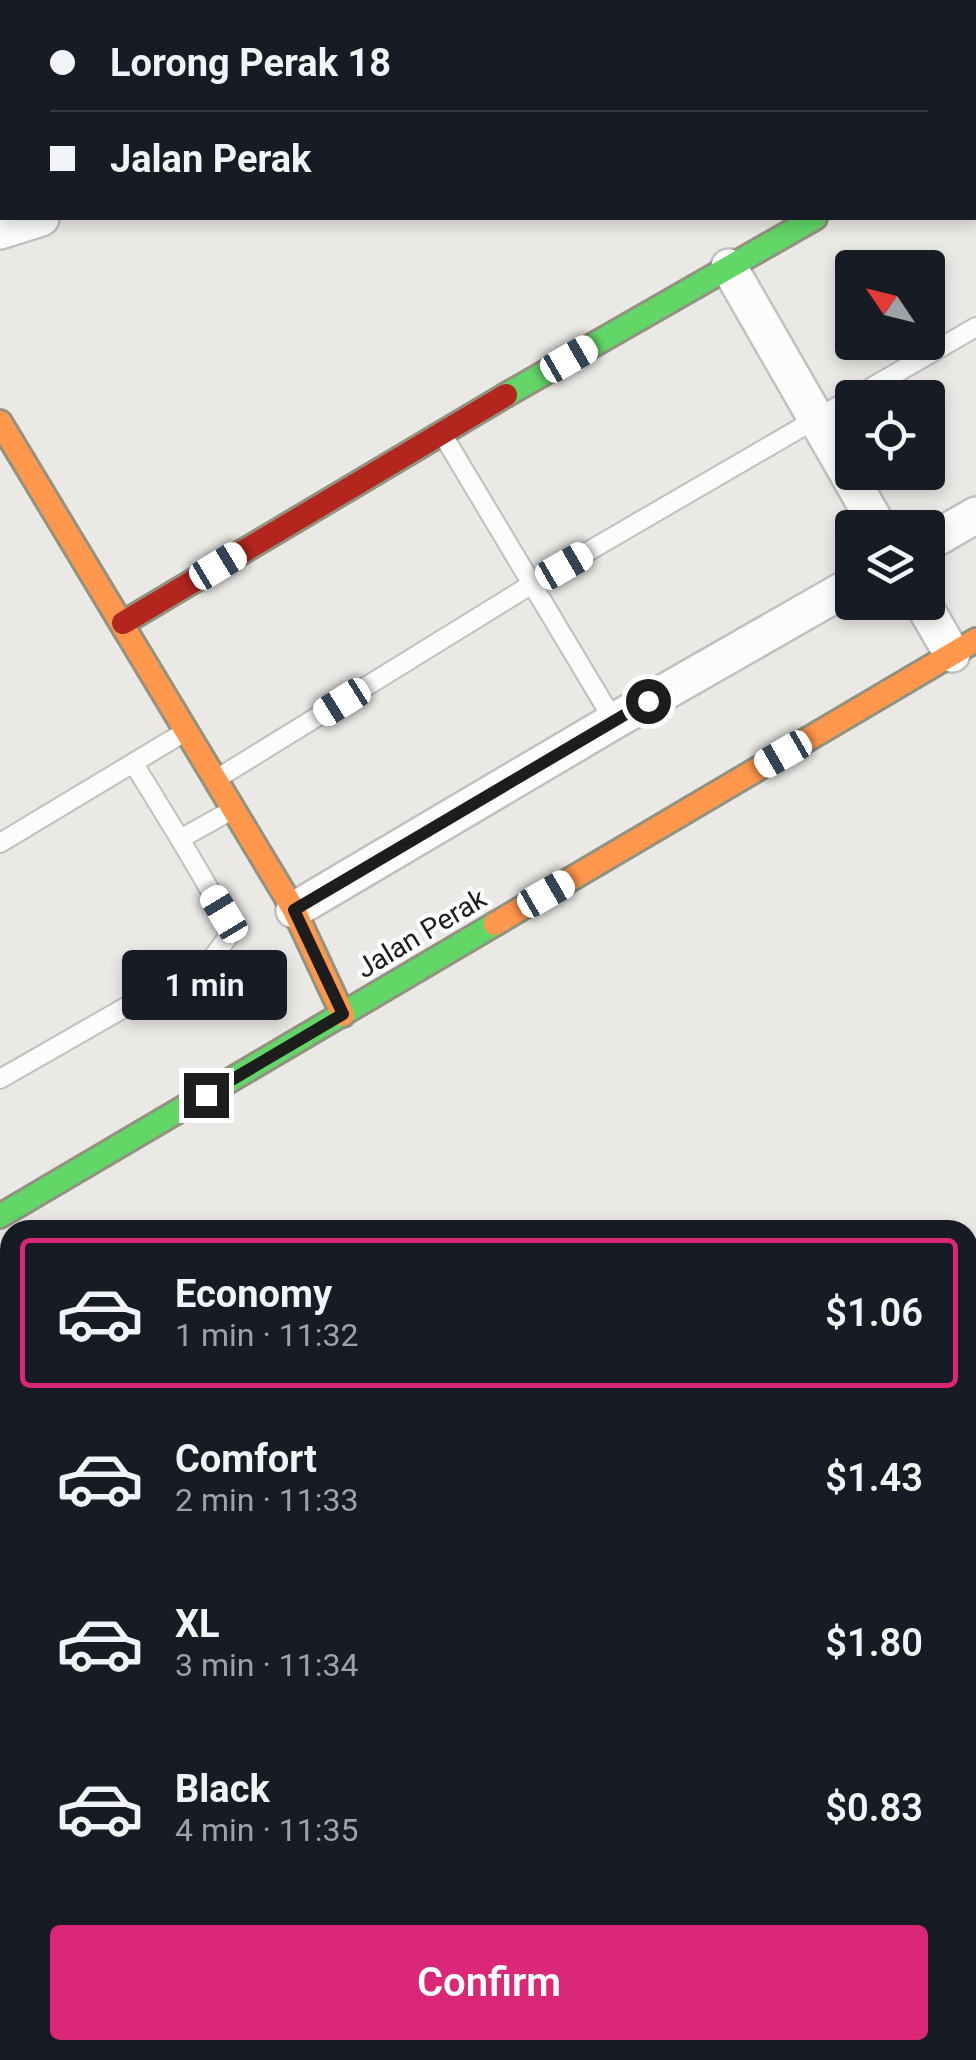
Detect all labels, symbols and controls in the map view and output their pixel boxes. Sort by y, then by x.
text: Lorong Perak 18 [110,41,391,85]
text: Jalan Perak [110,137,311,181]
north arrow [835,250,945,360]
map controls [835,250,945,620]
car [536,331,602,387]
button: locate [835,380,945,490]
button: layers [835,510,945,620]
car [185,538,251,594]
car [531,538,597,594]
car [309,673,375,731]
route start [626,679,671,724]
car [750,726,816,782]
car [513,866,579,922]
car [196,881,252,947]
street label: Jalan Perak [350,881,493,985]
callout: 1 min [124,950,288,1020]
text: 1 min [164,966,245,1004]
route end [184,1073,229,1118]
icon: car [55,1268,145,1358]
text: Economy [175,1272,332,1316]
text: $1.06 [825,1291,923,1335]
text: 1 min · 11:32 [175,1316,358,1354]
icon: car [55,1433,145,1523]
text: Comfort [175,1437,317,1481]
text: $1.43 [825,1456,923,1500]
text: 2 min · 11:33 [175,1481,358,1519]
icon: car [55,1598,145,1688]
text: XL [175,1602,220,1646]
text: $1.80 [825,1621,923,1665]
text: 3 min · 11:34 [175,1646,358,1684]
icon: car [55,1763,145,1853]
text: Black [175,1767,270,1811]
text: $0.83 [825,1786,923,1830]
text: 4 min · 11:35 [175,1811,358,1849]
button: Confirm [50,1925,928,2040]

